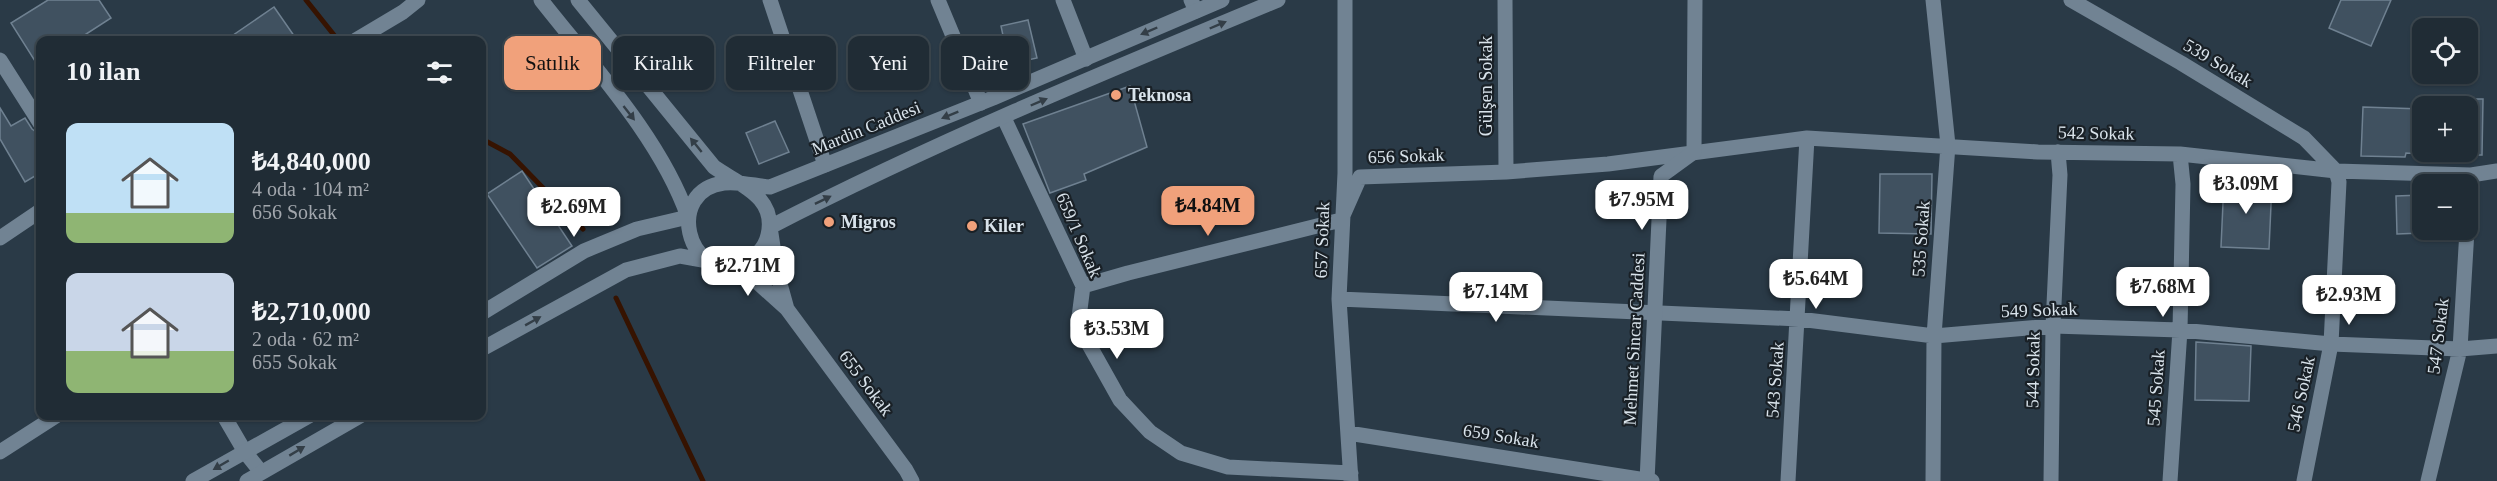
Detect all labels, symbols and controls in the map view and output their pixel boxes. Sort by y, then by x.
map controls [2412,18,2478,240]
button: locate [2412,18,2478,84]
one-way arrow [1209,20,1227,30]
one-way arrow [1140,26,1158,36]
street label: 539 Sokak [2180,35,2256,91]
chip: Satılık [504,36,601,90]
chip: Kiralık [613,36,714,90]
chip: Filtreler [726,36,836,90]
chip: Yeni [848,36,929,90]
chip: Daire [941,36,1029,90]
street label: Gülşen Sokak [1476,36,1496,136]
icon: filters [423,56,456,89]
text: 10 ilan [66,57,140,86]
place label: Teknosa [1128,85,1191,105]
marker: Teknosa [1109,88,1123,102]
button: + [2412,96,2478,162]
street label: Mardin Caddesi [809,97,923,159]
one-way arrow [1030,98,1047,107]
one-way arrow [622,105,634,120]
one-way arrow [941,110,959,120]
street label: 542 Sokak [2058,122,2134,144]
one-way arrow [690,137,703,153]
street label: 656 Sokak [1367,145,1445,167]
icon: home [114,147,186,219]
text: ₺4,840,000 [252,147,371,176]
pin: ₺3.09M [2197,164,2295,215]
text: ₺3.09M [2213,172,2279,194]
button: − [2412,174,2478,240]
text: 4 oda · 104 m² [252,178,369,200]
pin: ₺7.95M [1593,180,1691,231]
pin: ₺4.84M [1159,186,1257,237]
pin: ₺2.69M [525,187,623,238]
text: ₺7.95M [1609,188,1675,210]
street label: 659/1 Sokak [1052,189,1106,281]
text: ₺4.84M [1175,194,1241,216]
text: ₺2.69M [541,195,607,217]
one-way arrow [814,195,831,205]
street label: 535 Sokak [1908,200,1934,278]
text: 656 Sokak [252,201,337,223]
street label: 657 Sokak [1311,201,1333,279]
place label: Migros [841,212,896,232]
marker: Migros [822,215,836,229]
place label: Kiler [984,216,1024,236]
marker: Kiler [965,219,979,233]
pin: ₺2.71M [699,246,797,297]
street label: Mehmet Sincar Caddesi [1619,252,1649,426]
text: ₺2.71M [715,254,781,276]
pin: ₺5.64M [1767,259,1865,310]
text: ₺5.64M [1783,267,1849,289]
pin: ₺7.68M [2114,267,2212,318]
pin: ₺7.14M [1447,272,1545,323]
text: ₺7.68M [2130,275,2196,297]
pin: ₺2.93M [2300,275,2398,326]
text: ₺7.14M [1463,280,1529,302]
text: ₺2.93M [2316,283,2382,305]
icon: home [114,297,186,369]
text: ₺2,710,000 [252,297,371,326]
street label: 547 Sokak [2423,297,2453,375]
street label: 549 Sokak [2000,299,2078,321]
pin: ₺3.53M [1068,309,1166,360]
one-way arrow [525,316,542,326]
text: ₺3.53M [1084,317,1150,339]
text: 2 oda · 62 m² [252,328,359,350]
street label: 544 Sokak [2022,332,2044,408]
street label: 543 Sokak [1762,341,1788,419]
street label: 655 Sokak [835,346,897,420]
street label: 545 Sokak [2143,349,2169,427]
text: 655 Sokak [252,351,337,373]
street label: 546 Sokak [2283,355,2319,433]
street label: 659 Sokak [1462,420,1540,452]
one-way arrow [289,446,306,456]
one-way arrow [212,460,229,470]

